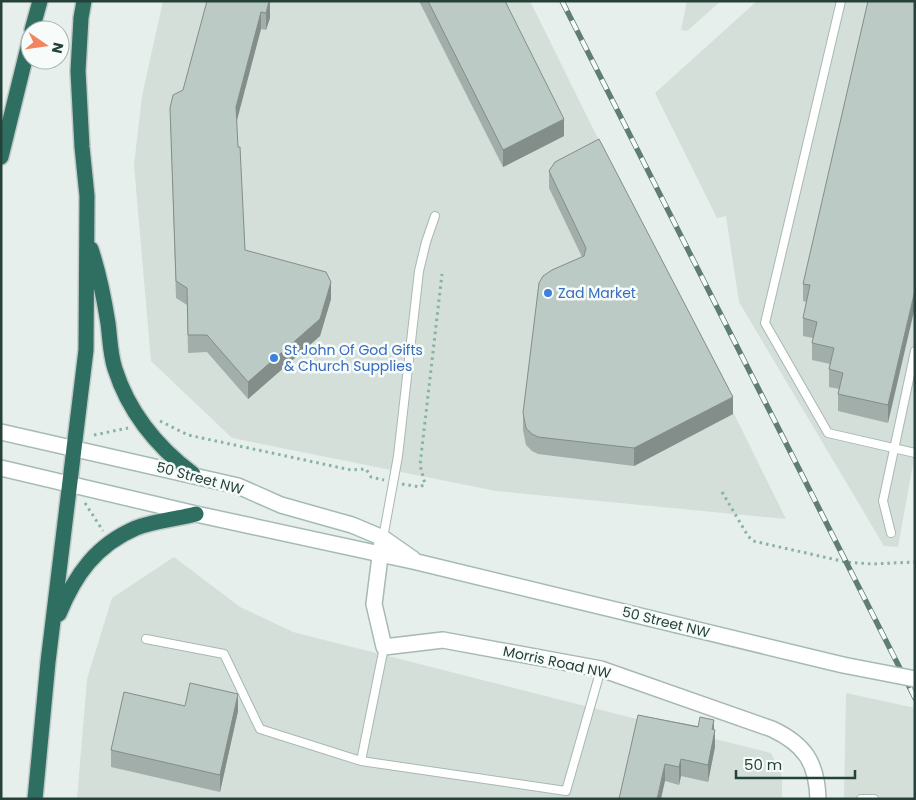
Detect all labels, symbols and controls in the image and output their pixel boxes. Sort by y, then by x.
north arrow [20,20,70,70]
text: N [47,41,69,55]
place label: Zad Market [558,283,636,303]
marker: Zad Market [542,287,554,299]
place label: St John Of God Gifts & Church Supplies [284,340,423,376]
marker: St John Of God Gifts & Church Supplies [268,352,280,364]
street label: 50 Street NW [154,457,246,499]
street label: 50 Street NW [620,601,712,643]
street label: Morris Road NW [501,641,613,683]
scale bar [736,748,855,780]
text: 50 m [744,754,782,775]

